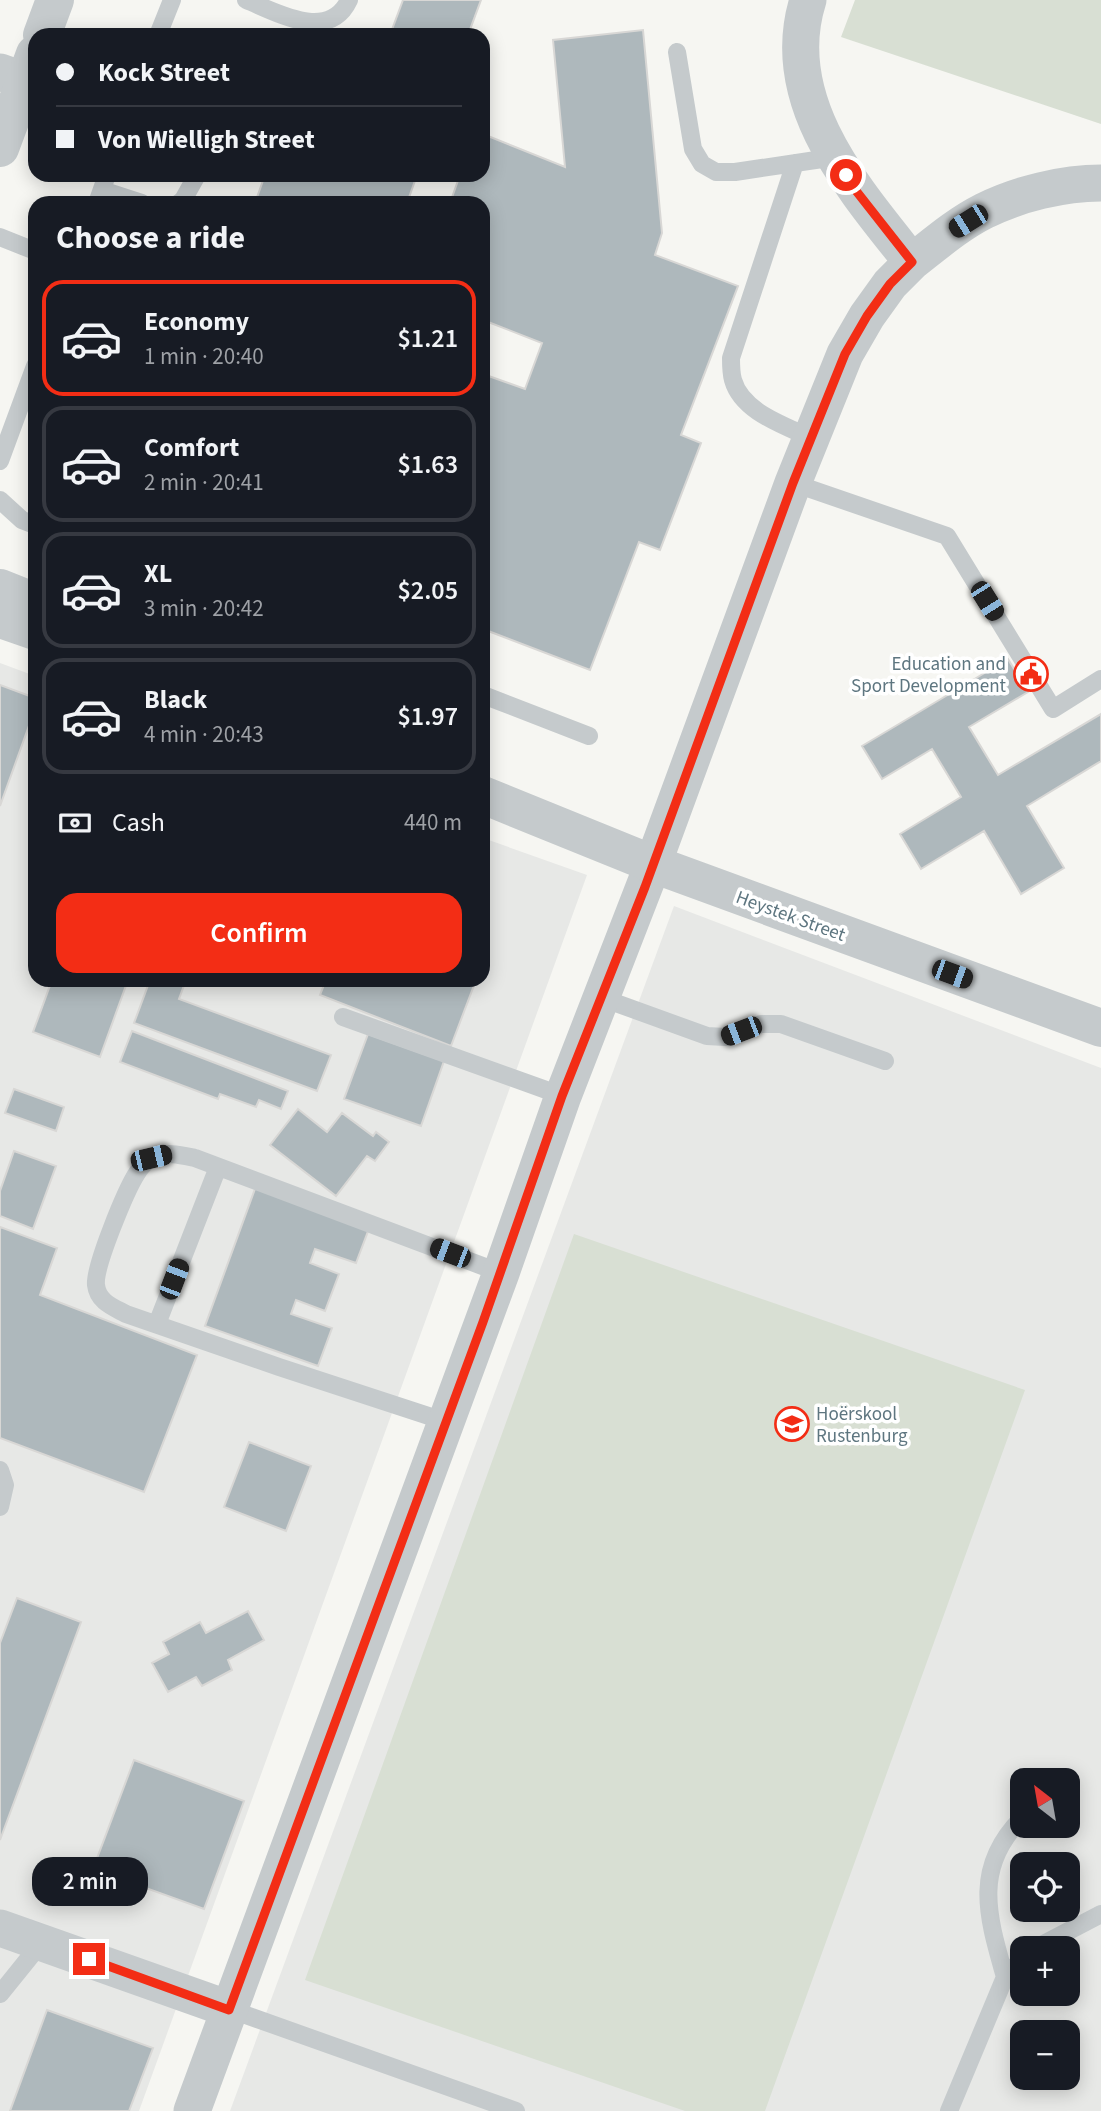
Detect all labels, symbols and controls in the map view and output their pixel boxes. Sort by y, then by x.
text: Kock Street [98,54,230,91]
text: Von Wielligh Street [98,121,315,158]
route start [830,159,862,191]
car [945,201,992,241]
text: Choose a ride [56,215,245,261]
text: Economy [144,303,249,340]
icon: car [60,307,123,370]
text: $1.21 [397,320,458,357]
text: 1 min · 20:40 [144,340,264,373]
text: Comfort [144,429,239,466]
icon: car [60,433,123,496]
text: $1.63 [397,446,458,483]
text: 2 min · 20:41 [144,466,264,499]
text: XL [144,555,172,592]
icon: car [60,559,123,622]
text: $2.05 [397,572,458,609]
car [967,578,1008,624]
text: 3 min · 20:42 [144,592,264,625]
place label: Education and Sport Development [851,651,1007,700]
public building icon: Education and Sport Development [1012,655,1050,693]
text: Black [144,681,207,718]
icon: car [60,685,123,748]
text: $1.97 [397,698,458,735]
text: 4 min · 20:43 [144,718,264,751]
icon: cash [56,804,94,842]
text: Cash [112,804,165,841]
text: 440 m [404,806,462,839]
street label: Heystek Street [732,884,850,949]
button: Confirm [56,893,462,973]
car [929,957,976,991]
car [718,1014,765,1048]
car [129,1143,174,1173]
car [427,1236,474,1270]
car [157,1256,192,1302]
place label: Hoërskool Rustenburg [816,1401,908,1450]
school or university icon: Hoërskool Rustenburg [773,1405,811,1443]
north arrow [1010,1768,1080,1838]
map controls [1010,1768,1080,2090]
button: locate [1010,1852,1080,1922]
callout: 2 min [31,1857,147,1906]
text: 2 min [63,1865,117,1898]
button: + [1010,1936,1080,2006]
route end [73,1943,105,1975]
button: − [1010,2020,1080,2090]

